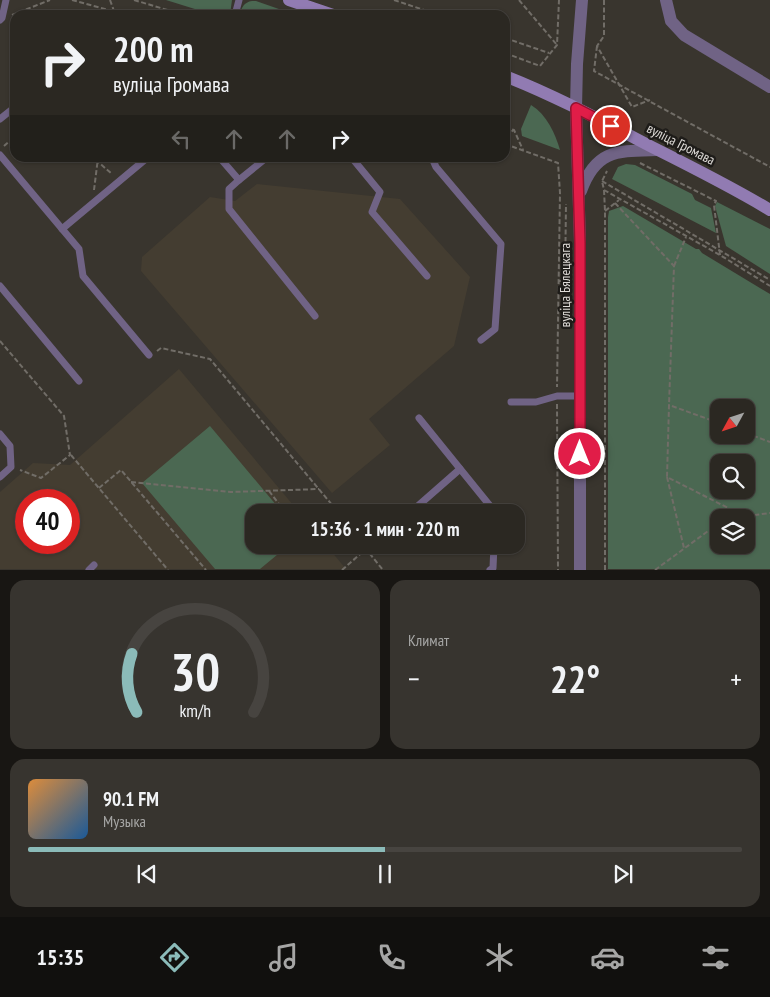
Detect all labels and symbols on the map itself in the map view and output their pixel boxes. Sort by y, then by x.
pin [590,105,632,147]
street label: вуліца Громава [644,119,718,169]
street label: вуліца Бялецкага [556,243,574,327]
north arrow [710,399,755,444]
position arrow [553,427,605,479]
speed limit sign: 40 [15,489,80,554]

